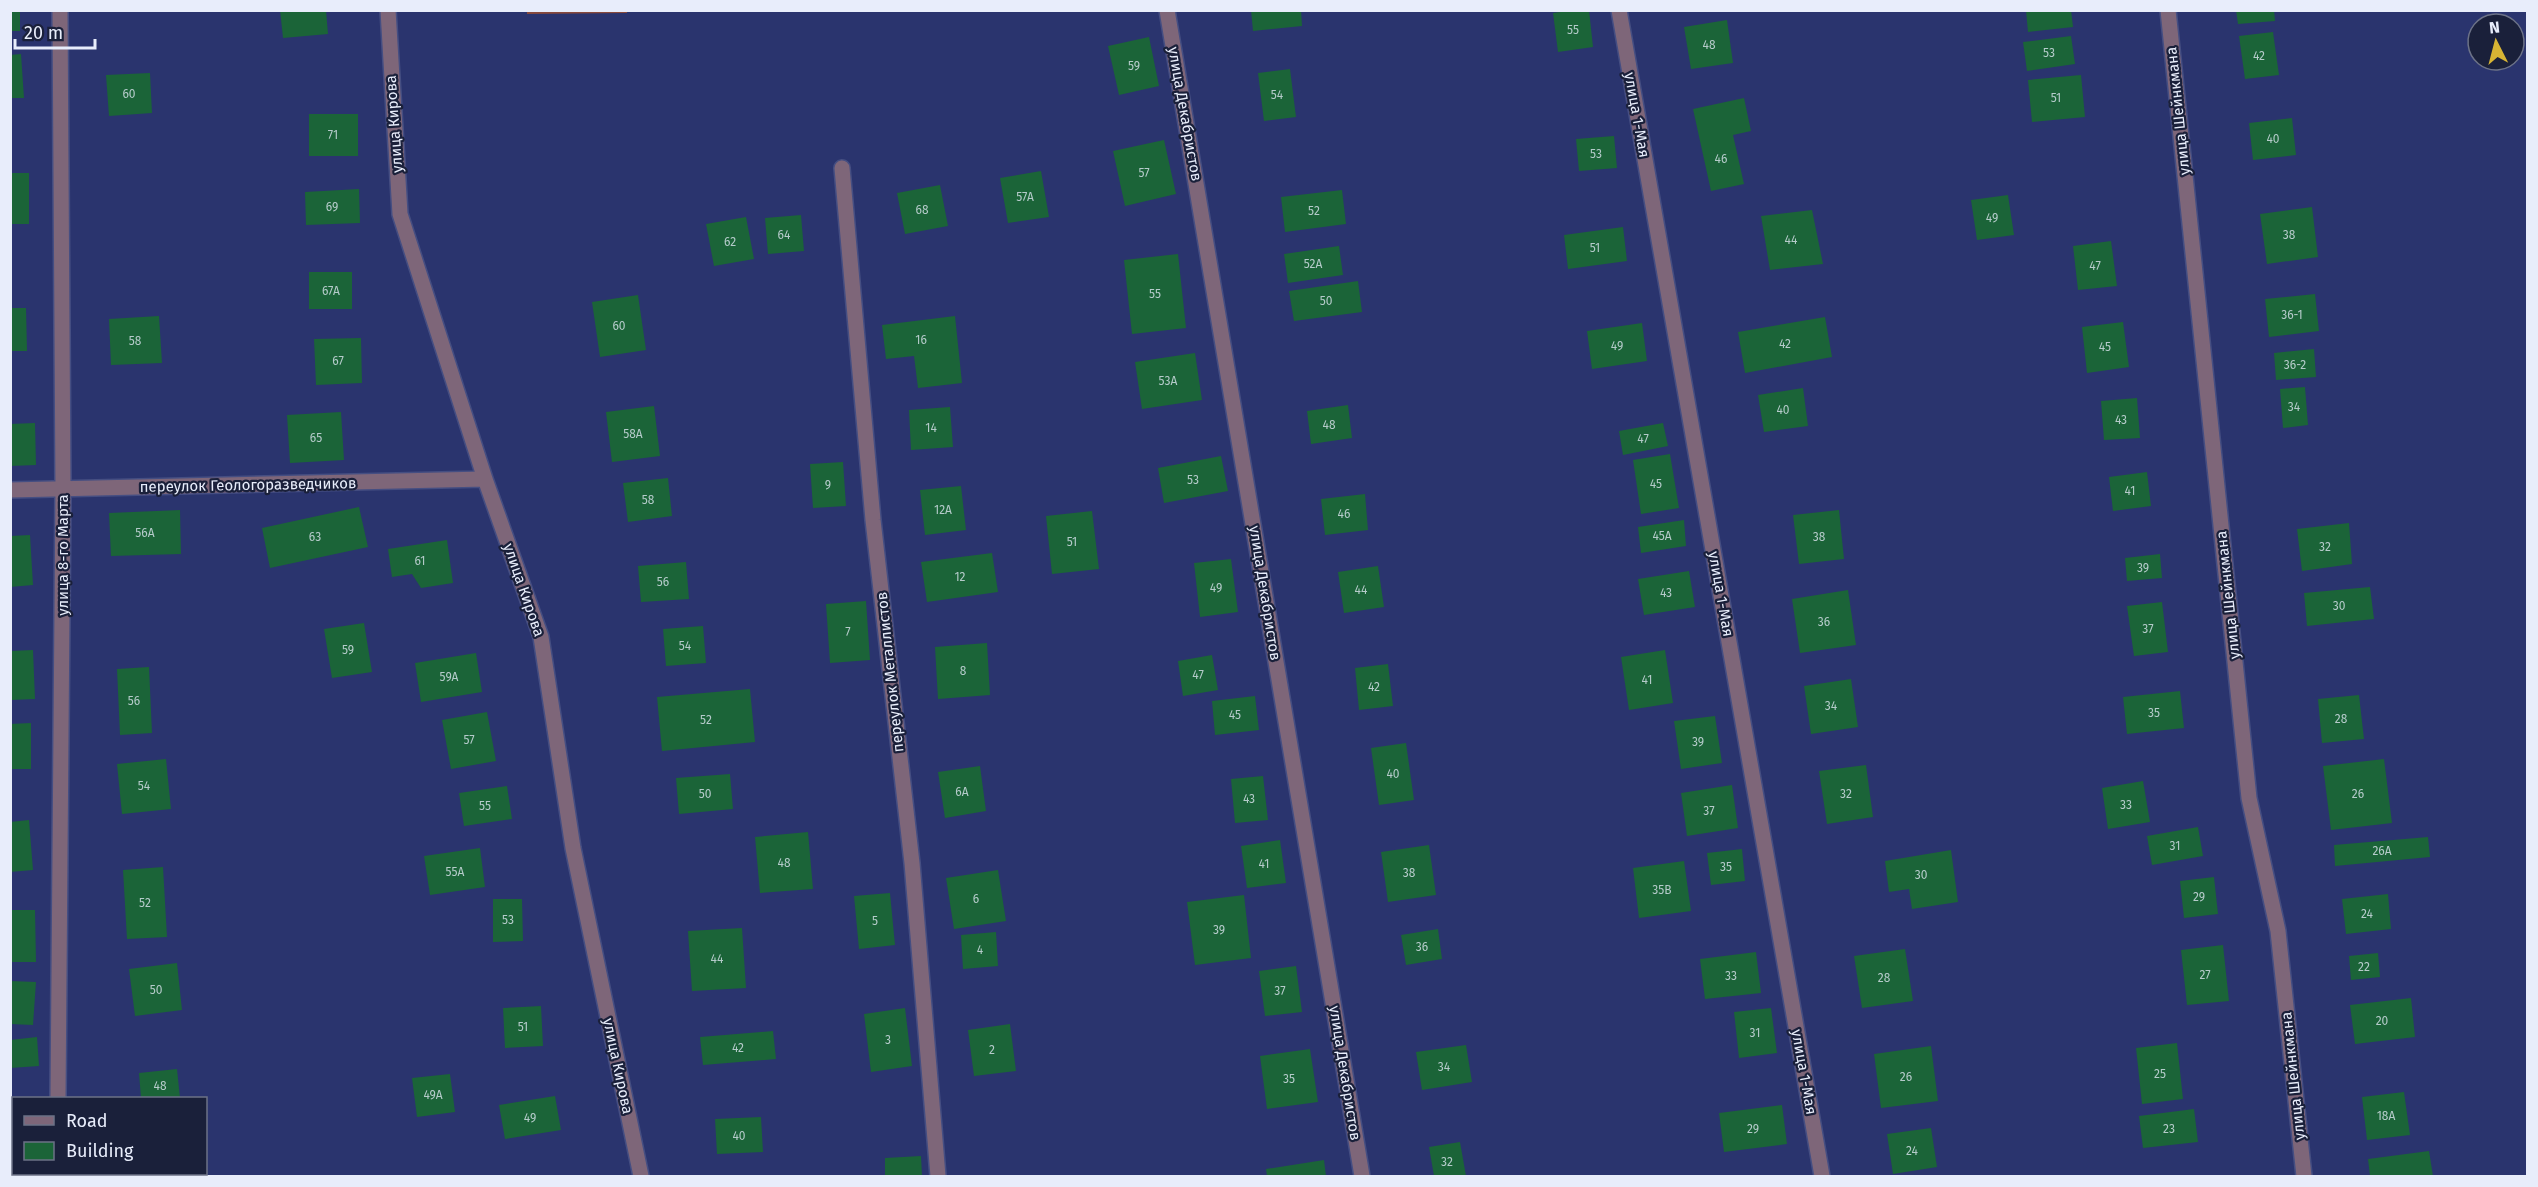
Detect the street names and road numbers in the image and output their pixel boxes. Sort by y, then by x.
street label: улица Декабристов [1164,45,1206,183]
street label: улица Шейнкмана [2162,46,2194,176]
street label: улица 1-Мая [1621,71,1653,159]
street label: улица Кирова [382,75,406,173]
street label: переулок Геологоразведчиков [139,474,357,496]
street label: улица 8-го Марта [54,494,72,616]
street label: улица Декабристов [1245,524,1285,662]
street label: улица Шейнкмана [2212,530,2244,660]
street label: улица Кирова [500,541,548,639]
street label: улица 1-Мая [1705,550,1737,638]
street label: переулок Металлистов [873,591,907,753]
street label: улица Декабристов [1325,1004,1365,1142]
street label: улица Шейнкмана [2277,1011,2309,1141]
street label: улица Кирова [599,1016,637,1116]
street label: улица 1-Мая [1788,1028,1820,1116]

